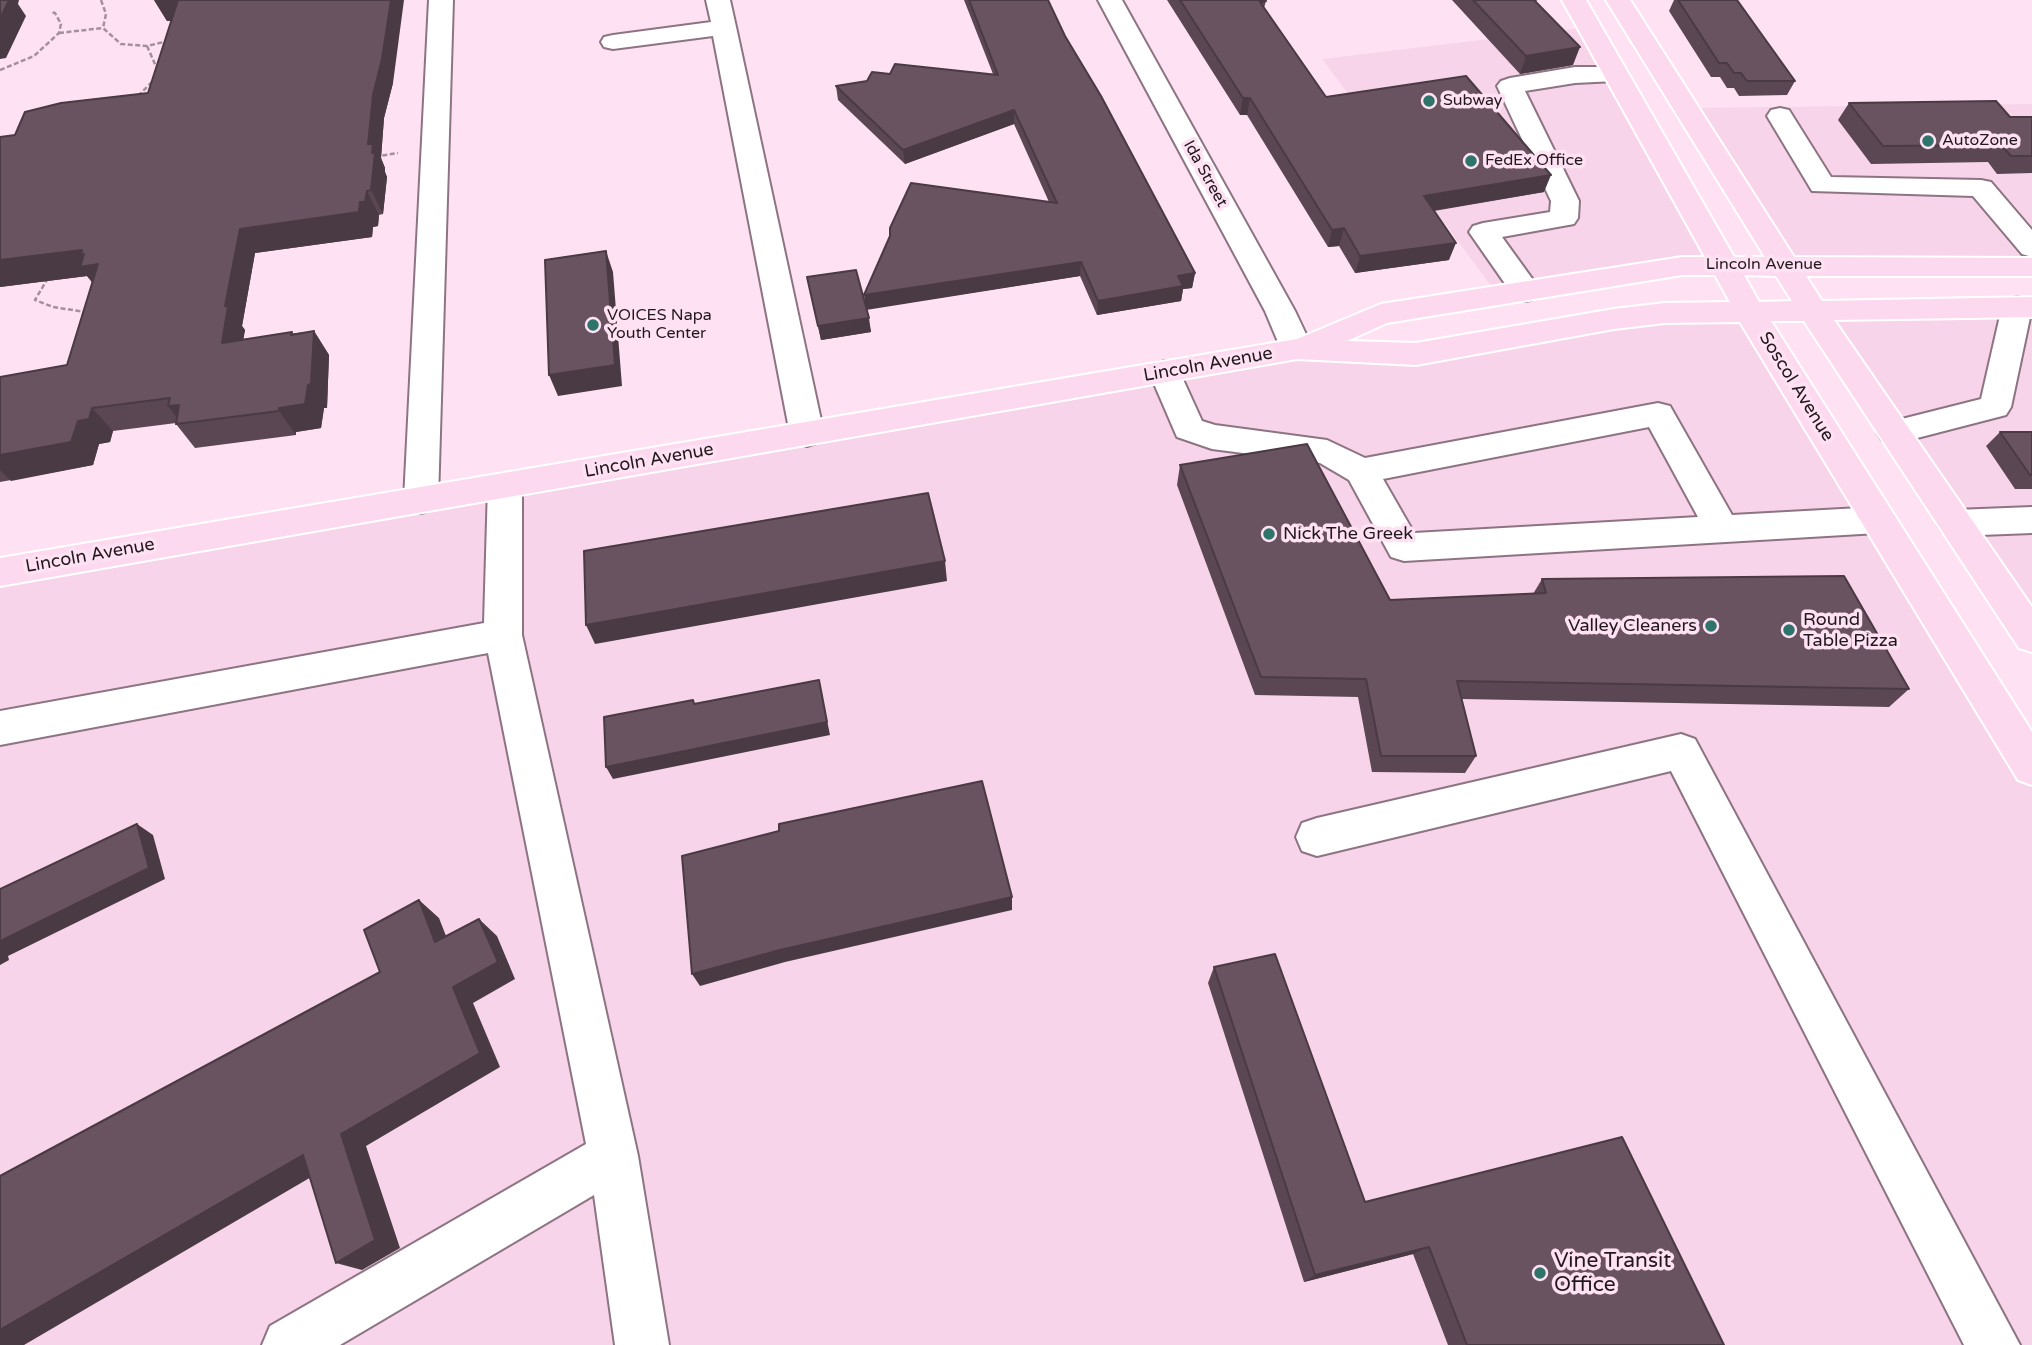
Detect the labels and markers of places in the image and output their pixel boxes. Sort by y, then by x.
place label: Subway [1443,91,1502,111]
marker: Subway [1421,93,1437,109]
place label: AutoZone [1942,131,2018,151]
marker: AutoZone [1920,133,1936,149]
place label: FedEx Office [1485,151,1583,171]
marker: FedEx Office [1463,153,1479,169]
place label: VOICES Napa Youth Center [607,306,712,344]
marker: VOICES Napa Youth Center [585,317,601,333]
place label: Nick The Greek [1283,523,1413,545]
marker: Nick The Greek [1261,526,1277,542]
place label: Round Table Pizza [1803,609,1898,652]
place label: Valley Cleaners [1568,615,1697,637]
marker: Valley Cleaners [1703,618,1719,634]
marker: Round Table Pizza [1781,622,1797,638]
place label: Vine Transit Office [1554,1248,1671,1298]
marker: Vine Transit Office [1532,1265,1548,1281]

